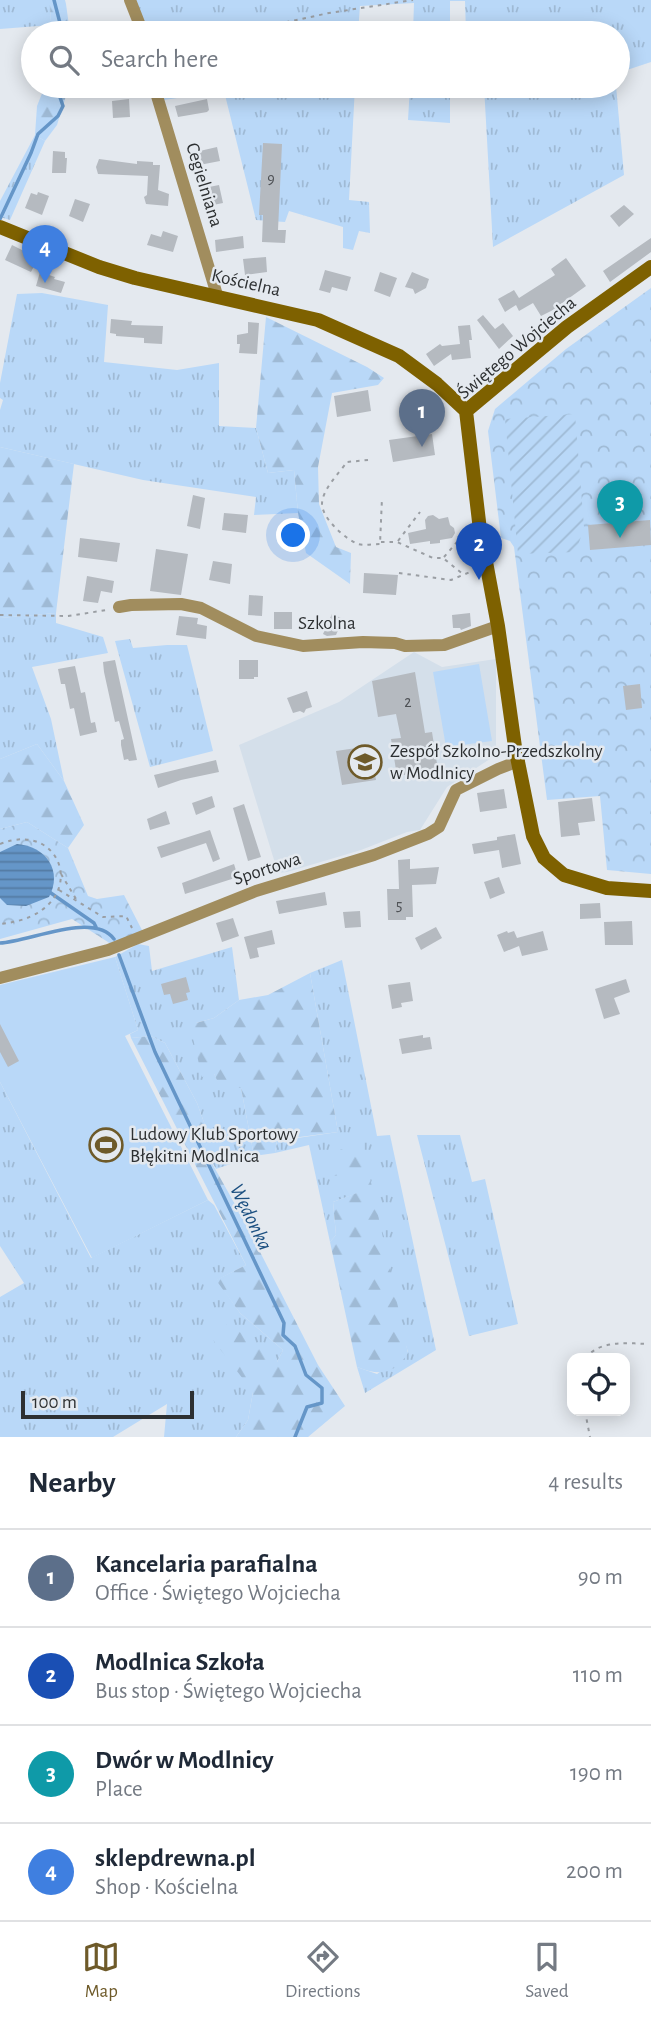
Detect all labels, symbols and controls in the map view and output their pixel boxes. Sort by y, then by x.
search box [21,21,630,98]
icon: search [45,41,83,79]
text: Search here [101,46,219,72]
street label: Cegielniana [182,141,226,230]
house number: 9 [267,171,275,187]
pin: 4 [22,225,68,283]
street label: Kościelna [210,266,283,300]
street label: Świętego Wojciecha [453,291,580,403]
pin: 1 [399,389,445,447]
pin: 3 [597,480,643,538]
your location [276,518,310,552]
pin: 2 [456,522,502,580]
street label: Szkolna [298,614,356,633]
house number: 2 [404,694,412,710]
place label: Zespół Szkolno-Przedszkolny w Modlnicy [390,742,603,783]
school or university icon: Zespół Szkolno-Przedszkolny w Modlnicy [346,743,384,781]
street label: Sportowa [231,849,303,889]
house number: 5 [396,897,402,913]
place label: Ludowy Klub Sportowy Błękitni Modlnica [130,1125,298,1166]
sports icon: Ludowy Klub Sportowy Błękitni Modlnica [87,1126,125,1164]
water label: Wędonka [226,1180,276,1254]
map controls [567,1353,630,1416]
button: locate [567,1353,630,1416]
scale bar [21,1388,194,1420]
text: 100 m [32,1393,77,1412]
text: Nearby [28,1468,116,1498]
text: 4 results [548,1471,623,1494]
text: Kancelaria parafialna [95,1551,318,1577]
text: 1 [47,1566,55,1589]
text: 90 m [578,1566,623,1589]
text: Office · Świętego Wojciecha [95,1582,341,1605]
text: Modlnica Szkoła [95,1649,265,1675]
text: 2 [46,1664,56,1687]
text: 110 m [573,1664,623,1687]
text: Bus stop · Świętego Wojciecha [95,1680,362,1703]
text: Dwór w Modlnicy [95,1747,274,1773]
text: 3 [46,1762,56,1785]
text: 190 m [570,1762,623,1785]
text: Place [95,1778,143,1801]
text: sklepdrewna.pl [95,1845,256,1871]
text: 4 [45,1860,57,1883]
text: 200 m [566,1860,623,1883]
text: Shop · Kościelna [95,1876,239,1899]
tab: Map [82,1938,120,2003]
tab: Directions [285,1938,361,2003]
tab: Saved [525,1938,569,2003]

